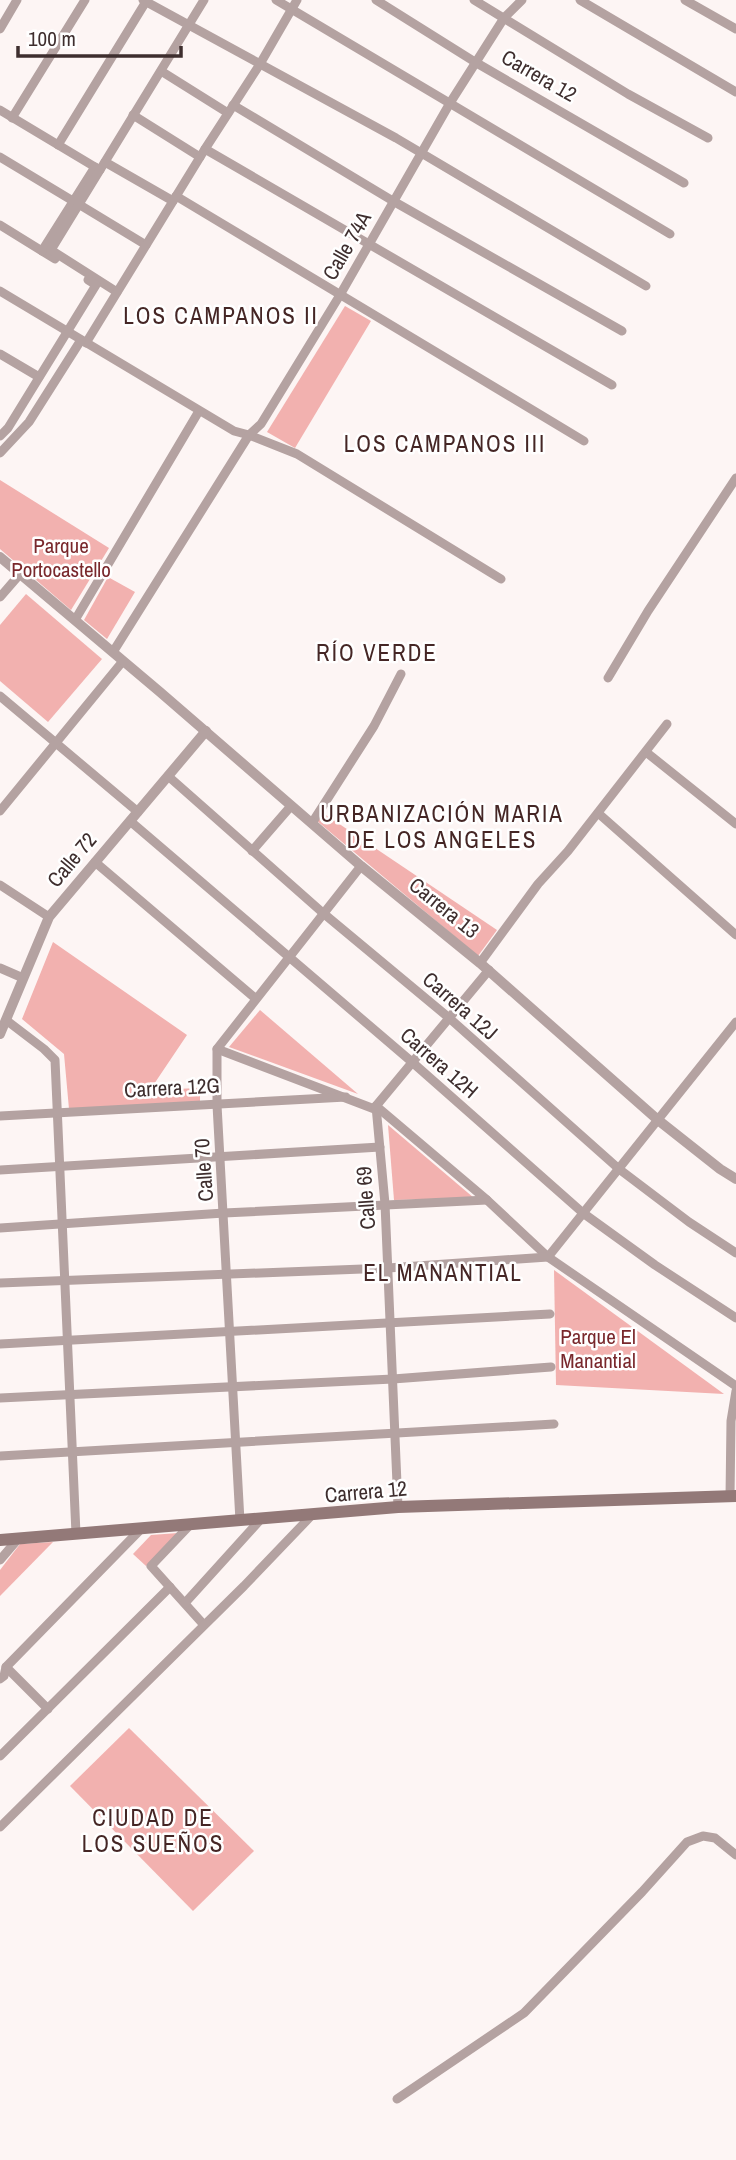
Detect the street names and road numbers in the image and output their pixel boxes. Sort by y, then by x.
street label: Carrera 12 [496,42,582,109]
street label: Calle 74A [315,206,378,285]
street label: Calle 72 [40,826,103,893]
street label: Carrera 13 [403,870,485,945]
street label: Carrera 12J [417,965,504,1046]
street label: Carrera 12H [394,1021,485,1105]
street label: Carrera 12G [123,1071,221,1104]
street label: Calle 70 [187,1138,220,1203]
street label: Calle 69 [349,1166,382,1231]
street label: Carrera 12 [324,1473,408,1510]

